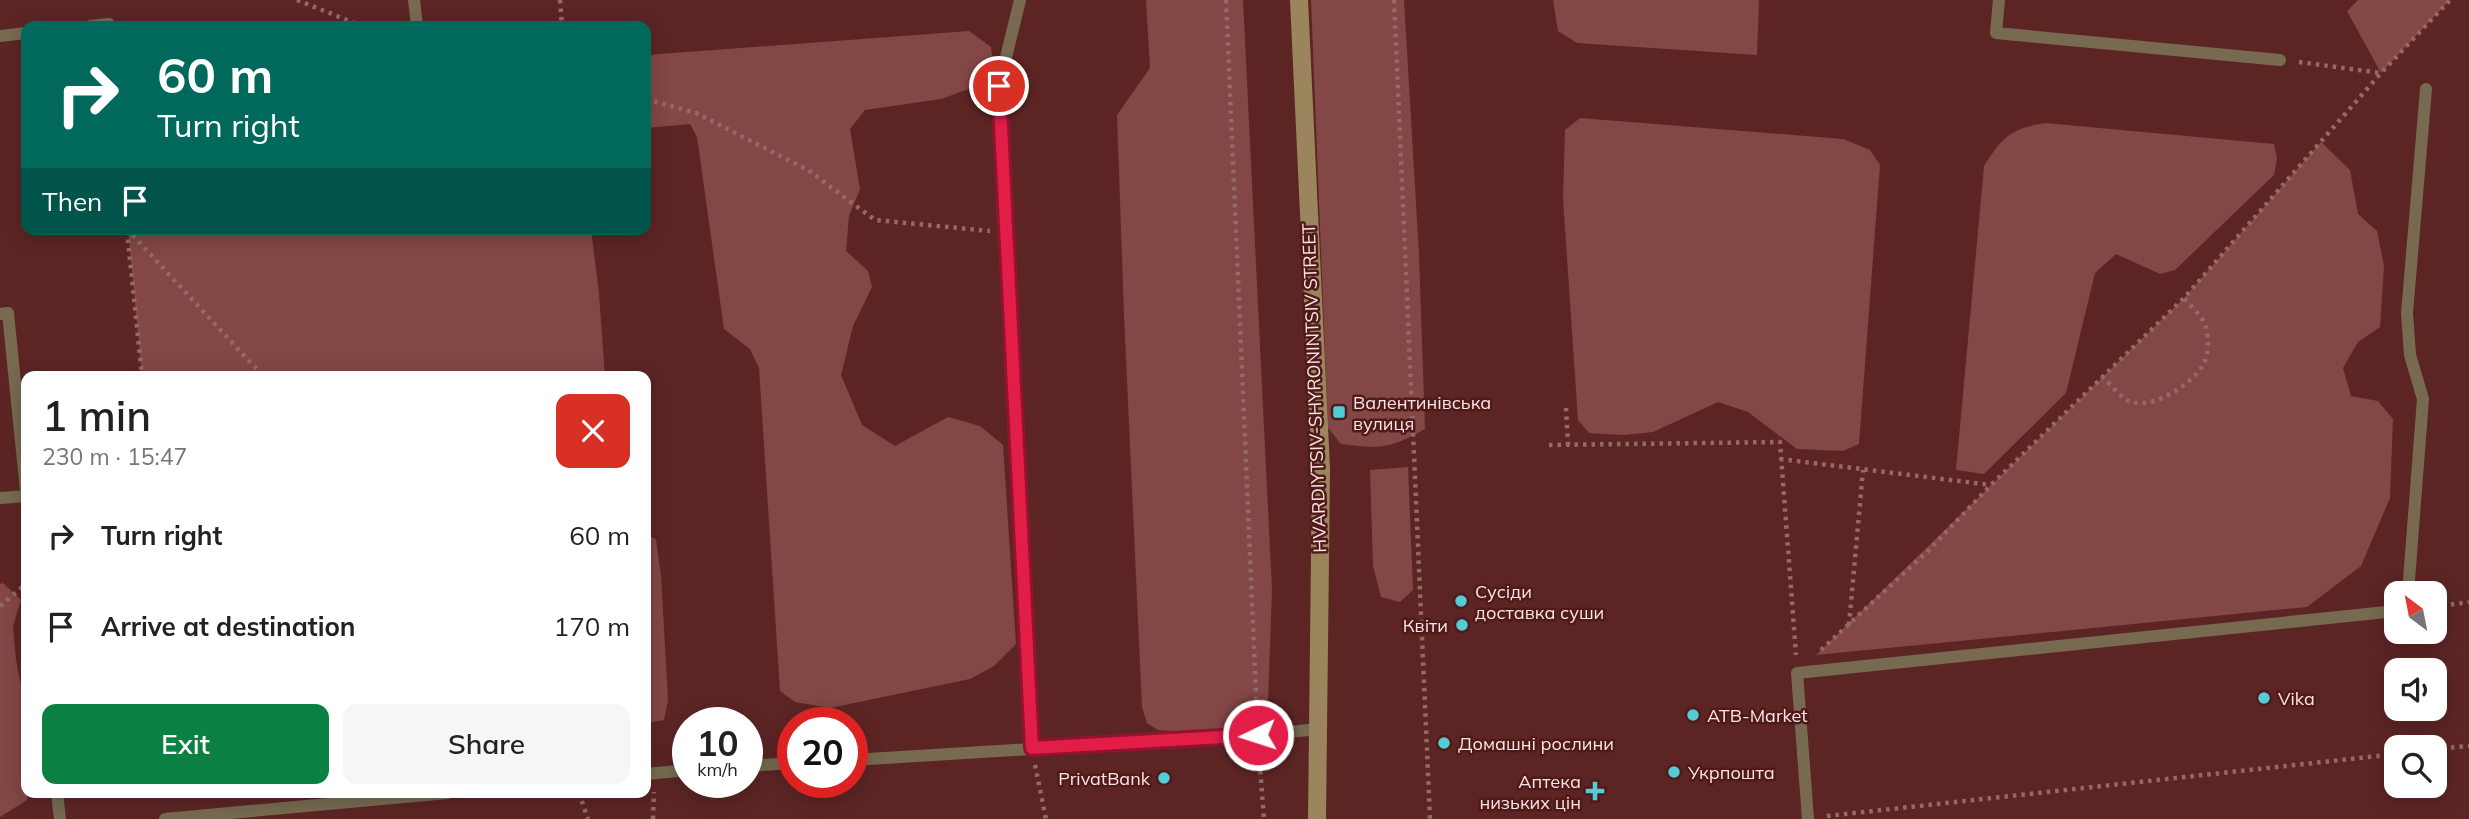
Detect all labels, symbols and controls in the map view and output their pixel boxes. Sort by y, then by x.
text: 60 m [157,44,273,105]
icon: right [42,49,133,140]
pin [969,56,1029,116]
icon: arrive [980,67,1018,105]
text: Turn right [157,105,300,145]
icon: arrive [116,182,154,220]
text: Then [42,185,102,218]
street label: HVARDIYTSIV-SHYRONINTSIV STREET [1297,223,1331,553]
text: 1 min [42,389,151,442]
place label: Валентинівська вулиця [1353,391,1491,435]
button: close [556,394,630,468]
marker: Валентинівська вулиця [1331,404,1347,420]
text: 230 m · 15:47 [42,442,187,471]
icon: right [42,517,80,555]
text: Turn right [101,519,222,552]
text: 60 m [569,519,630,552]
place label: Сусіди доставка суши [1475,580,1604,624]
north arrow [2384,581,2446,644]
map controls [2384,581,2447,798]
marker: Сусіди доставка суши [1453,593,1469,609]
icon: arrive [42,608,80,646]
text: Arrive at destination [101,610,356,643]
text: 170 m [554,610,630,643]
place label: Квіти [1403,614,1448,637]
marker: Квіти [1454,617,1470,633]
button: sound [2384,658,2447,721]
place label: Vika [2278,687,2315,710]
marker: Vika [2256,690,2272,706]
position arrow [1221,698,1295,772]
button: Exit [42,704,329,784]
button: Share [343,704,630,784]
place label: ATB-Market [1707,704,1808,727]
speed limit sign: 20 [777,707,868,798]
marker: ATB-Market [1685,707,1701,723]
text: 10 [696,721,739,765]
place label: Домашні рослини [1458,732,1614,755]
marker: Домашні рослини [1436,735,1452,751]
button: search [2384,735,2447,798]
text: km/h [697,758,738,781]
place label: Укрпошта [1687,761,1775,784]
marker: Укрпошта [1666,764,1682,780]
place label: PrivatBank [1058,767,1151,790]
marker: PrivatBank [1156,770,1172,786]
place label: Аптека низьких цін [1479,770,1581,814]
marker: Аптека низьких цін [1587,783,1603,799]

